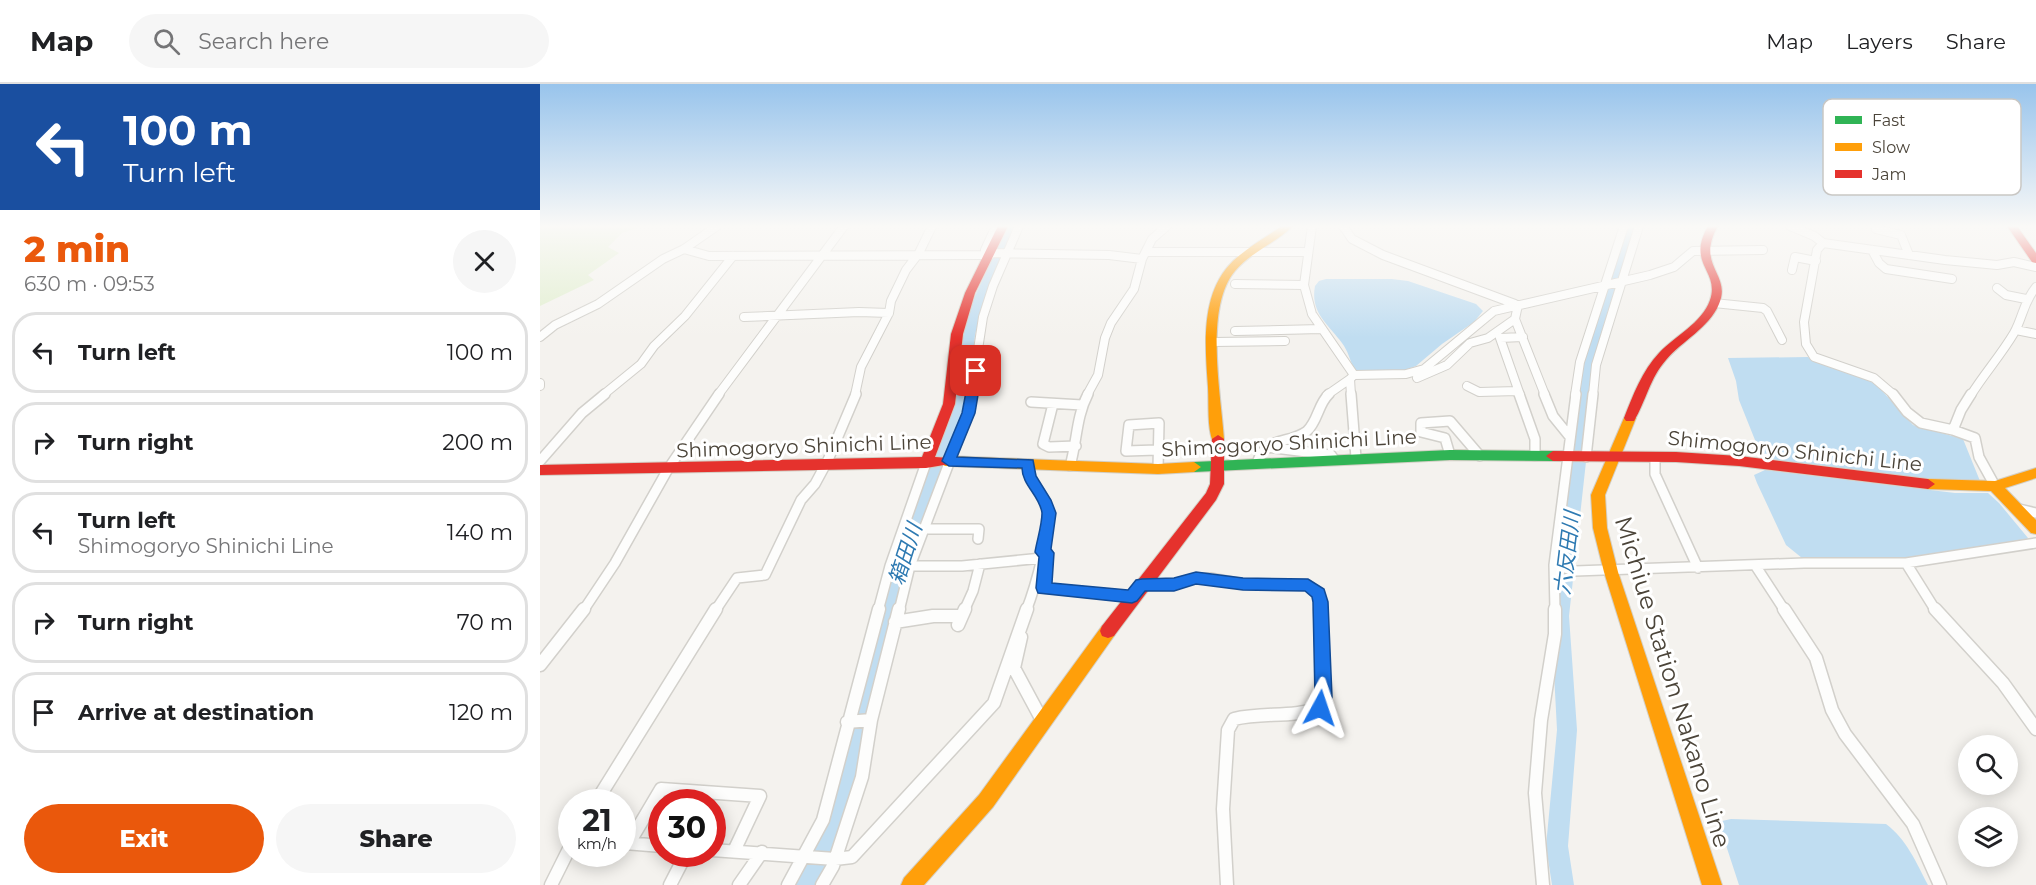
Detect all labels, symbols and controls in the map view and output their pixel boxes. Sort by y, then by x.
search box [129,14,549,68]
text: Map [30,24,93,58]
icon: search [150,25,183,58]
text: Search here [198,28,329,55]
text: Map [1766,29,1813,54]
text: Layers [1846,29,1913,54]
text: Share [1946,29,2006,54]
legend [1823,99,2021,195]
text: 100 m [123,104,252,156]
icon: left [24,108,102,186]
text: Fast [1872,111,1906,130]
text: Slow [1872,138,1910,157]
text: Turn left [123,156,236,189]
text: Jam [1871,165,1906,184]
text: 2 min [24,227,130,271]
button: close [453,230,516,293]
text: 630 m · 09:53 [24,272,155,296]
icon: left [27,336,60,369]
text: Turn left [78,339,176,366]
text: 100 m [447,339,513,366]
pin [950,345,1001,396]
icon: arrive [959,354,992,387]
street label: Shimogoryo Shinichi Line [1161,424,1417,462]
icon: right [27,426,60,459]
street label: Shimogoryo Shinichi Line [1667,426,1923,476]
text: Turn right [78,429,193,456]
text: 200 m [442,429,513,456]
street label: Shimogoryo Shinichi Line [676,430,932,462]
text: Turn left [78,507,176,534]
water label: 六反田川 [1549,508,1585,596]
street label: Michiue Station Nakano Line [1609,513,1737,851]
icon: left [27,516,60,549]
water label: 箱田川 [883,518,927,588]
text: 140 m [447,519,513,546]
text: Shimogoryo Shinichi Line [78,534,334,558]
icon: right [27,606,60,639]
text: Turn right [78,609,193,636]
text: 70 m [457,609,513,636]
position arrow [1288,676,1352,740]
icon: arrive [27,696,60,729]
text: Arrive at destination [78,699,314,726]
text: 120 m [449,699,513,726]
map controls [1958,735,2018,867]
button: search [1958,735,2018,795]
speed limit sign: 30 [648,789,726,867]
text: 21 [582,802,612,839]
button: Exit [24,804,264,873]
button: Share [276,804,516,873]
button: layers [1958,807,2018,867]
text: km/h [577,834,617,853]

